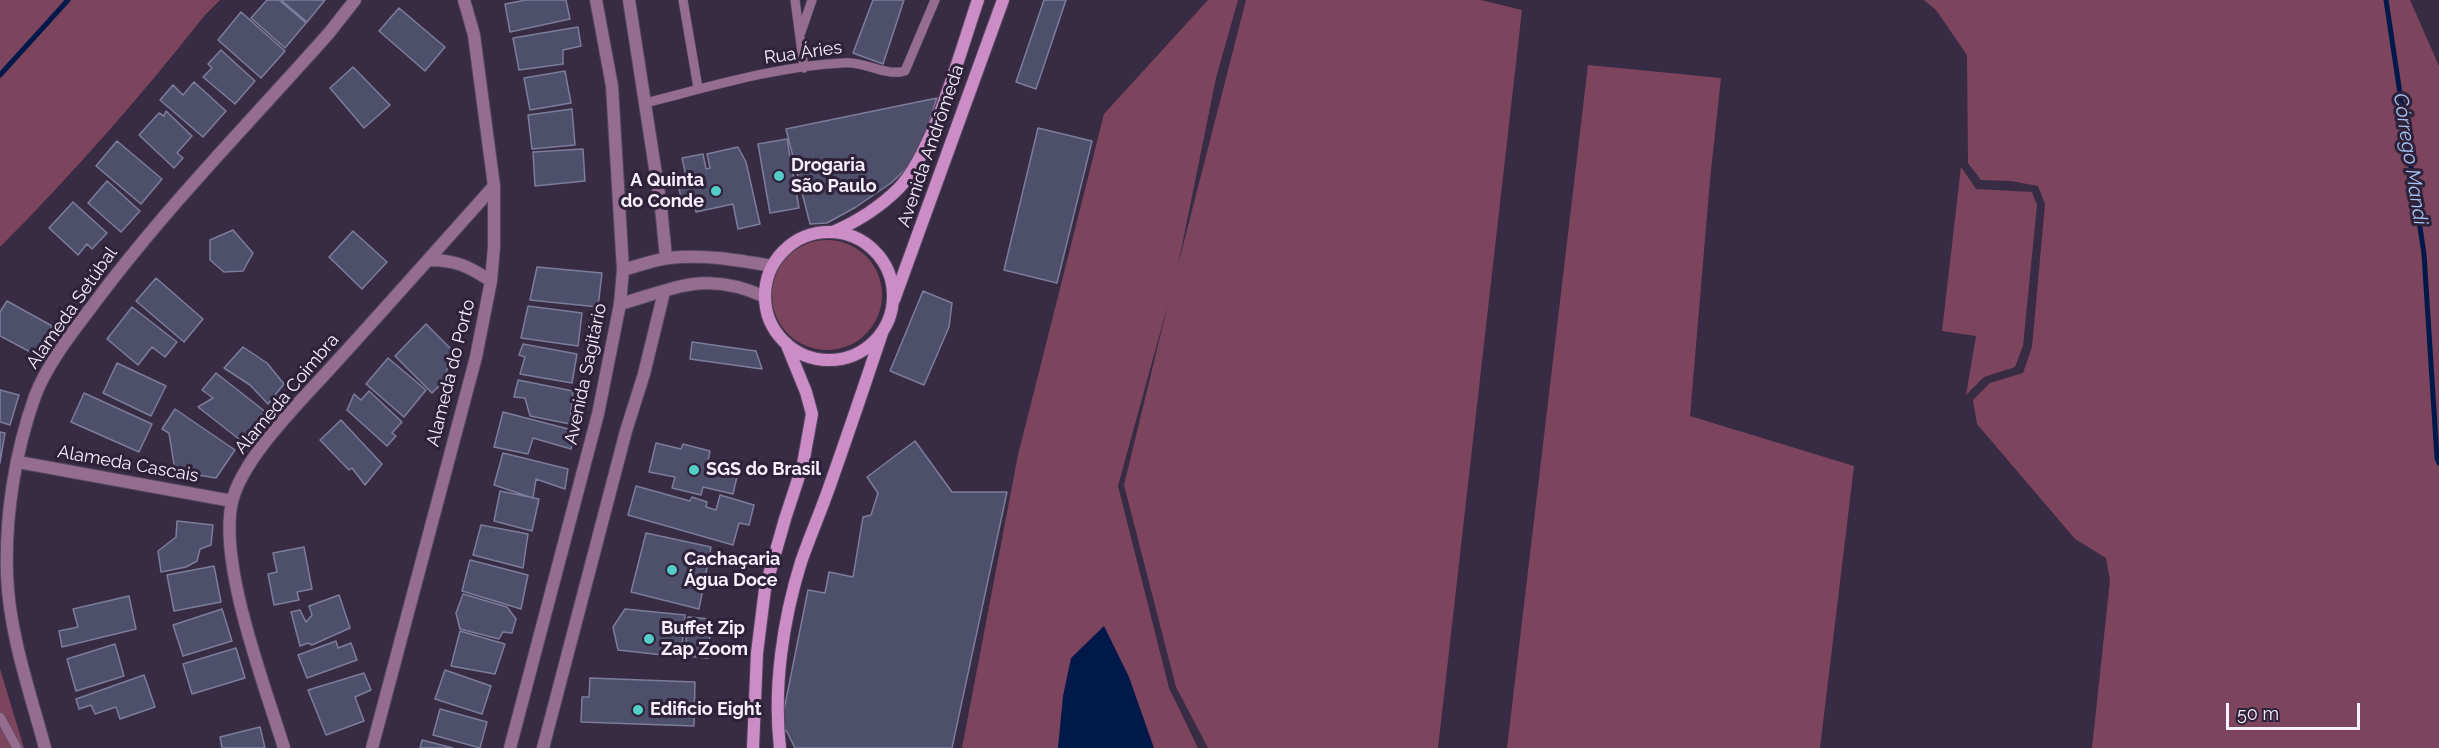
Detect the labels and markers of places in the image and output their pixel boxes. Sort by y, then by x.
place label: Drogaria São Paulo [791,155,877,198]
marker: Drogaria São Paulo [772,169,786,183]
place label: A Quinta do Conde [621,170,704,213]
marker: A Quinta do Conde [709,184,723,198]
place label: SGS do Brasil [706,459,821,481]
marker: SGS do Brasil [687,463,701,477]
place label: Cachaçaria Água Doce [684,549,780,592]
marker: Cachaçaria Água Doce [665,563,679,577]
place label: Buffet Zip Zap Zoom [661,618,748,660]
marker: Buffet Zip Zap Zoom [642,632,656,646]
place label: Edificio Eight [650,699,762,721]
marker: Edificio Eight [631,703,645,717]

